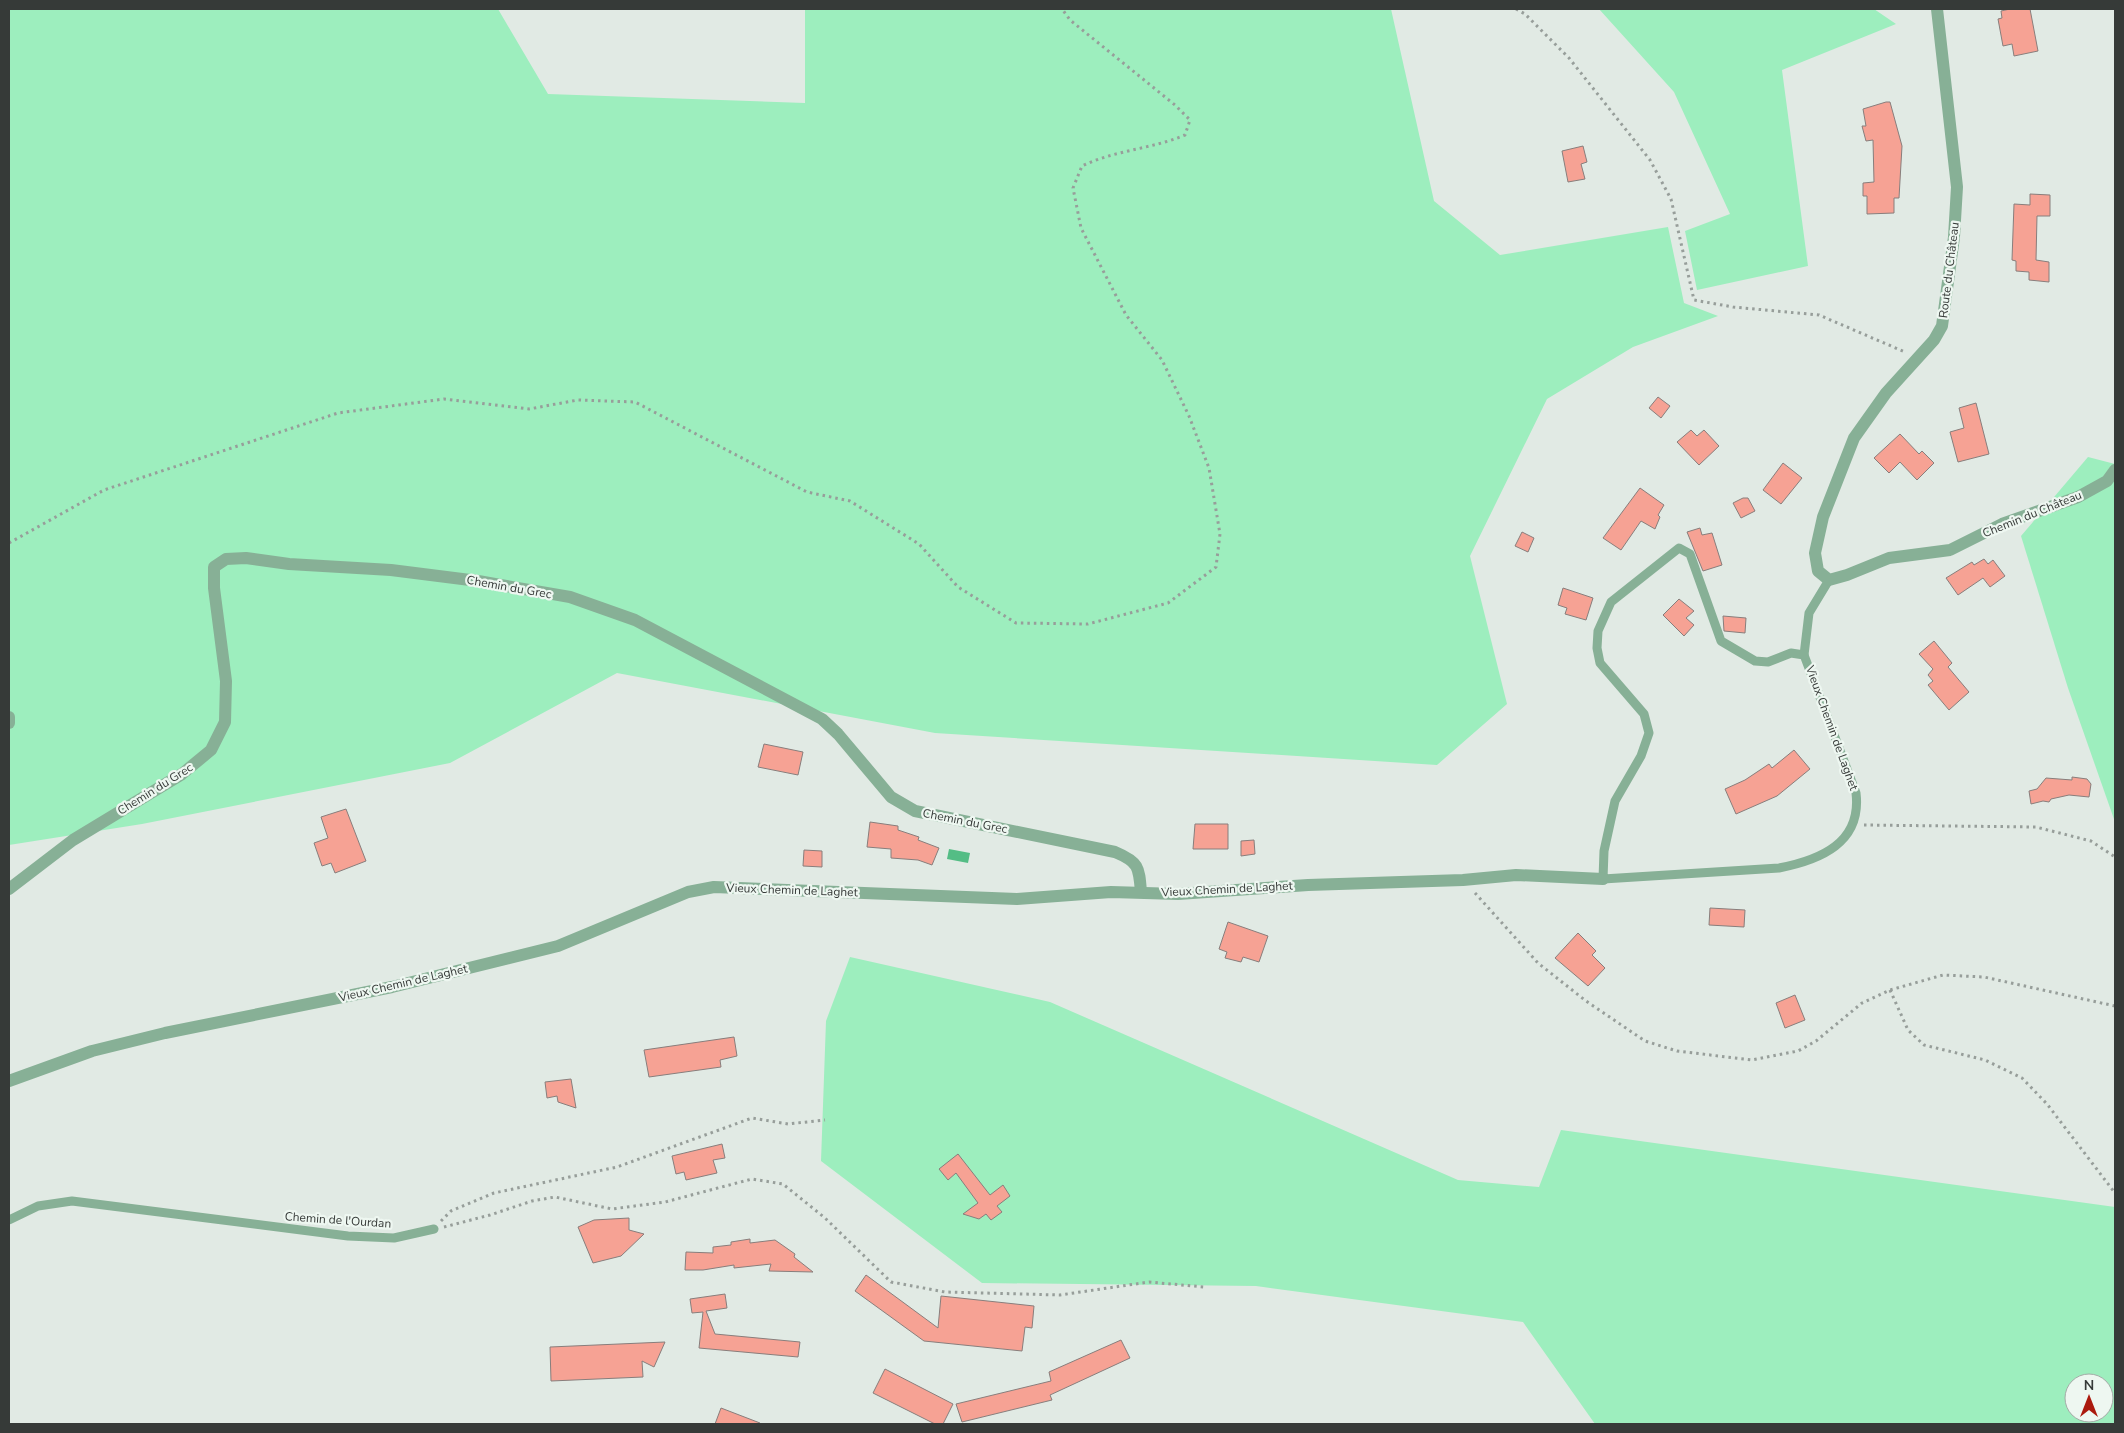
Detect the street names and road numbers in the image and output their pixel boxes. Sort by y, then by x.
street label: Route du Château [1935,221,1963,319]
street label: Chemin du Château [1980,487,2084,541]
street label: Chemin du Grec [465,572,553,602]
street label: Vieux Chemin de Laghet [1802,663,1862,793]
street label: Chemin du Grec [114,759,196,819]
street label: Chemin du Grec [921,805,1009,837]
street label: Vieux Chemin de Laghet [1160,878,1294,900]
street label: Vieux Chemin de Laghet [725,880,859,900]
street label: Vieux Chemin de Laghet [336,960,470,1006]
street label: Chemin de l'Ourdan [284,1208,392,1232]

